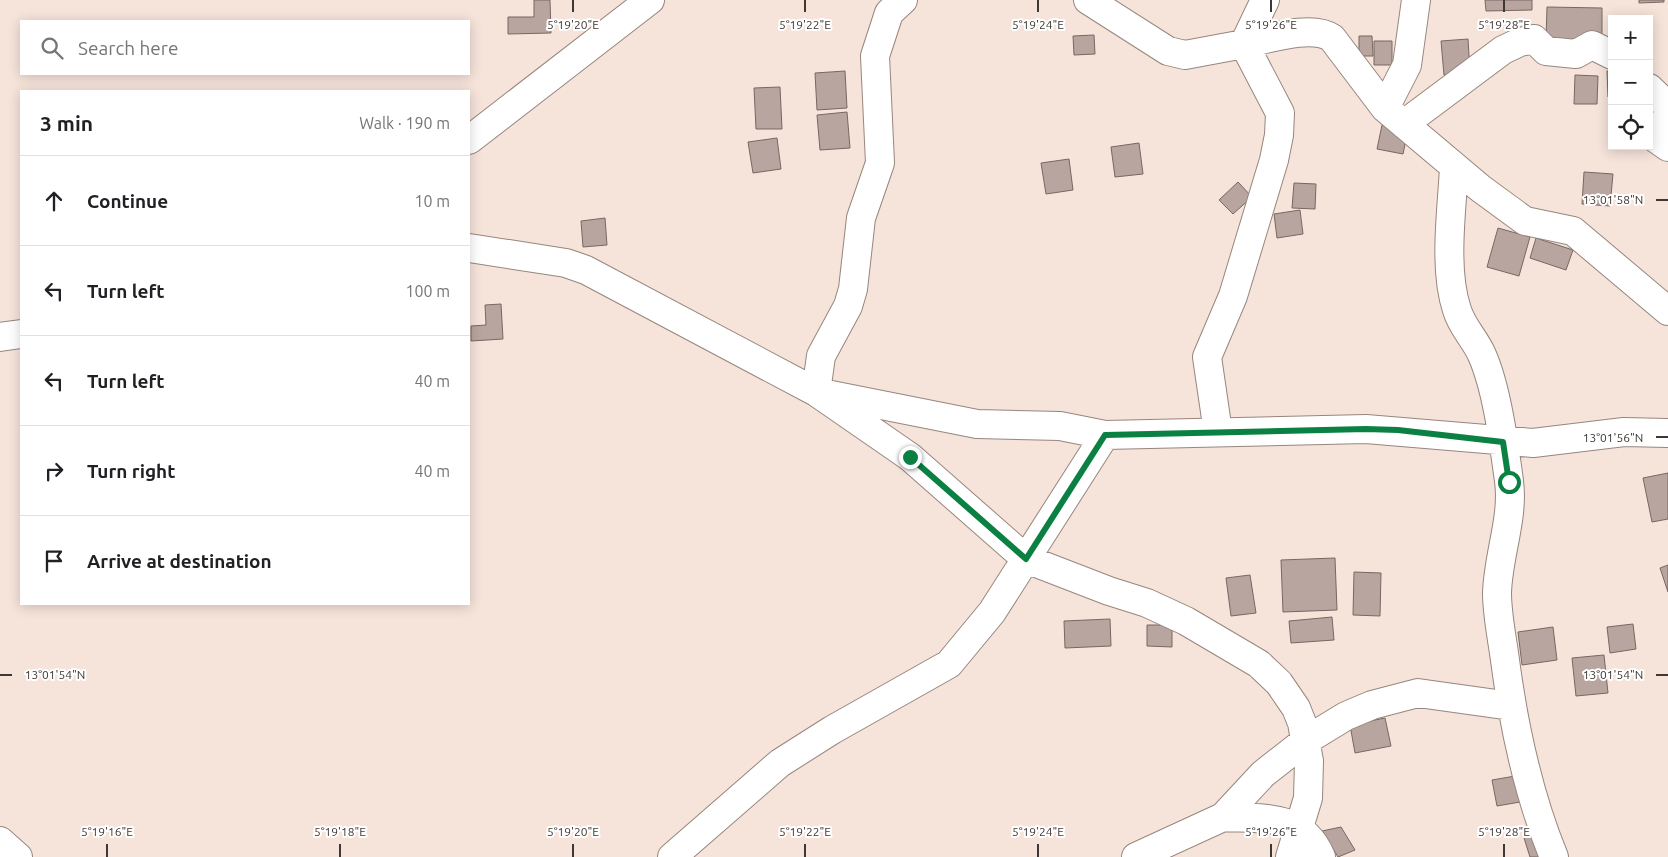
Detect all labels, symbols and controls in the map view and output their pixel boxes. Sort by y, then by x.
map controls [1608,15,1653,150]
button: + [1608,15,1653,60]
text: 5°19'20"E [547,18,599,31]
text: 5°19'22"E [779,18,831,31]
text: 5°19'24"E [1012,18,1064,31]
text: 5°19'26"E [1245,18,1297,31]
text: 5°19'28"E [1478,18,1530,31]
search box [20,20,470,75]
icon: search [38,34,66,62]
text: Search here [78,37,178,59]
button: − [1608,60,1653,105]
button: locate [1608,105,1653,150]
text: 3 min [40,111,93,135]
text: Walk · 190 m [359,114,450,132]
icon: ahead [40,187,68,215]
text: Continue [87,190,168,212]
text: 10 m [414,192,450,210]
text: 13°01'58"N [1583,193,1643,206]
icon: left [40,277,68,305]
text: Turn left [87,280,165,302]
text: 100 m [405,282,450,300]
icon: left [40,367,68,395]
text: Turn left [87,370,165,392]
text: 40 m [414,372,450,390]
text: 13°01'56"N [1583,431,1643,444]
route end [899,446,922,469]
icon: right [40,457,68,485]
text: Turn right [87,460,175,482]
text: 40 m [414,462,450,480]
route start [1498,471,1521,494]
icon: arrive [40,547,68,575]
text: Arrive at destination [87,550,272,572]
text: 13°01'54"N [25,668,85,681]
text: 13°01'54"N [1583,668,1643,681]
text: 5°19'16"E [81,825,133,838]
text: 5°19'18"E [314,825,366,838]
text: 5°19'20"E [547,825,599,838]
text: 5°19'22"E [779,825,831,838]
text: 5°19'24"E [1012,825,1064,838]
text: 5°19'26"E [1245,825,1297,838]
text: 5°19'28"E [1478,825,1530,838]

